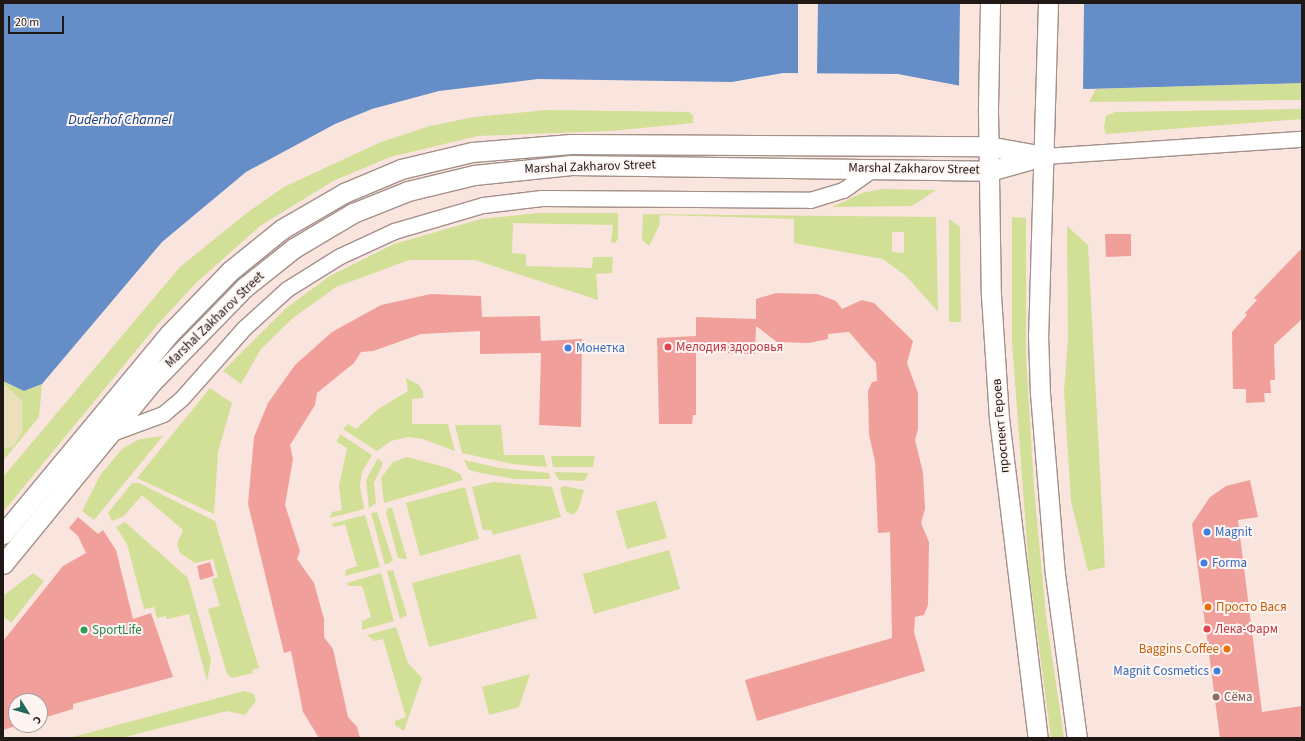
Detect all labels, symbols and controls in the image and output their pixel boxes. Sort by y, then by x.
scale bar [10,8,66,34]
text: 20 m [15,14,39,31]
water label: Duderhof Channel [68,112,172,128]
street label: Marshal Zakharov Street [524,157,656,177]
street label: Marshal Zakharov Street [848,160,980,178]
street label: Marshal Zakharov Street [162,269,268,371]
place label: Мелодия здоровья [676,339,783,355]
place label: Монетка [576,340,625,356]
marker: Мелодия здоровья [663,342,673,352]
marker: Монетка [563,343,573,353]
street label: проспект Героев [989,378,1013,474]
place label: Magnit [1215,524,1252,540]
marker: Magnit [1202,527,1212,537]
place label: Forma [1212,555,1247,571]
marker: Forma [1199,558,1209,568]
place label: Просто Вася [1216,599,1287,615]
marker: Просто Вася [1203,602,1213,612]
place label: Лека-Фарм [1215,621,1278,637]
place label: SportLife [92,622,142,638]
marker: Лека-Фарм [1202,624,1212,634]
marker: SportLife [79,625,89,635]
place label: Baggins Coffee [1139,641,1219,657]
marker: Baggins Coffee [1222,644,1232,654]
place label: Magnit Cosmetics [1113,663,1209,679]
marker: Magnit Cosmetics [1212,666,1222,676]
place label: Сёма [1224,689,1253,705]
marker: Сёма [1211,692,1221,702]
north arrow [8,693,48,733]
text: С [29,713,45,727]

